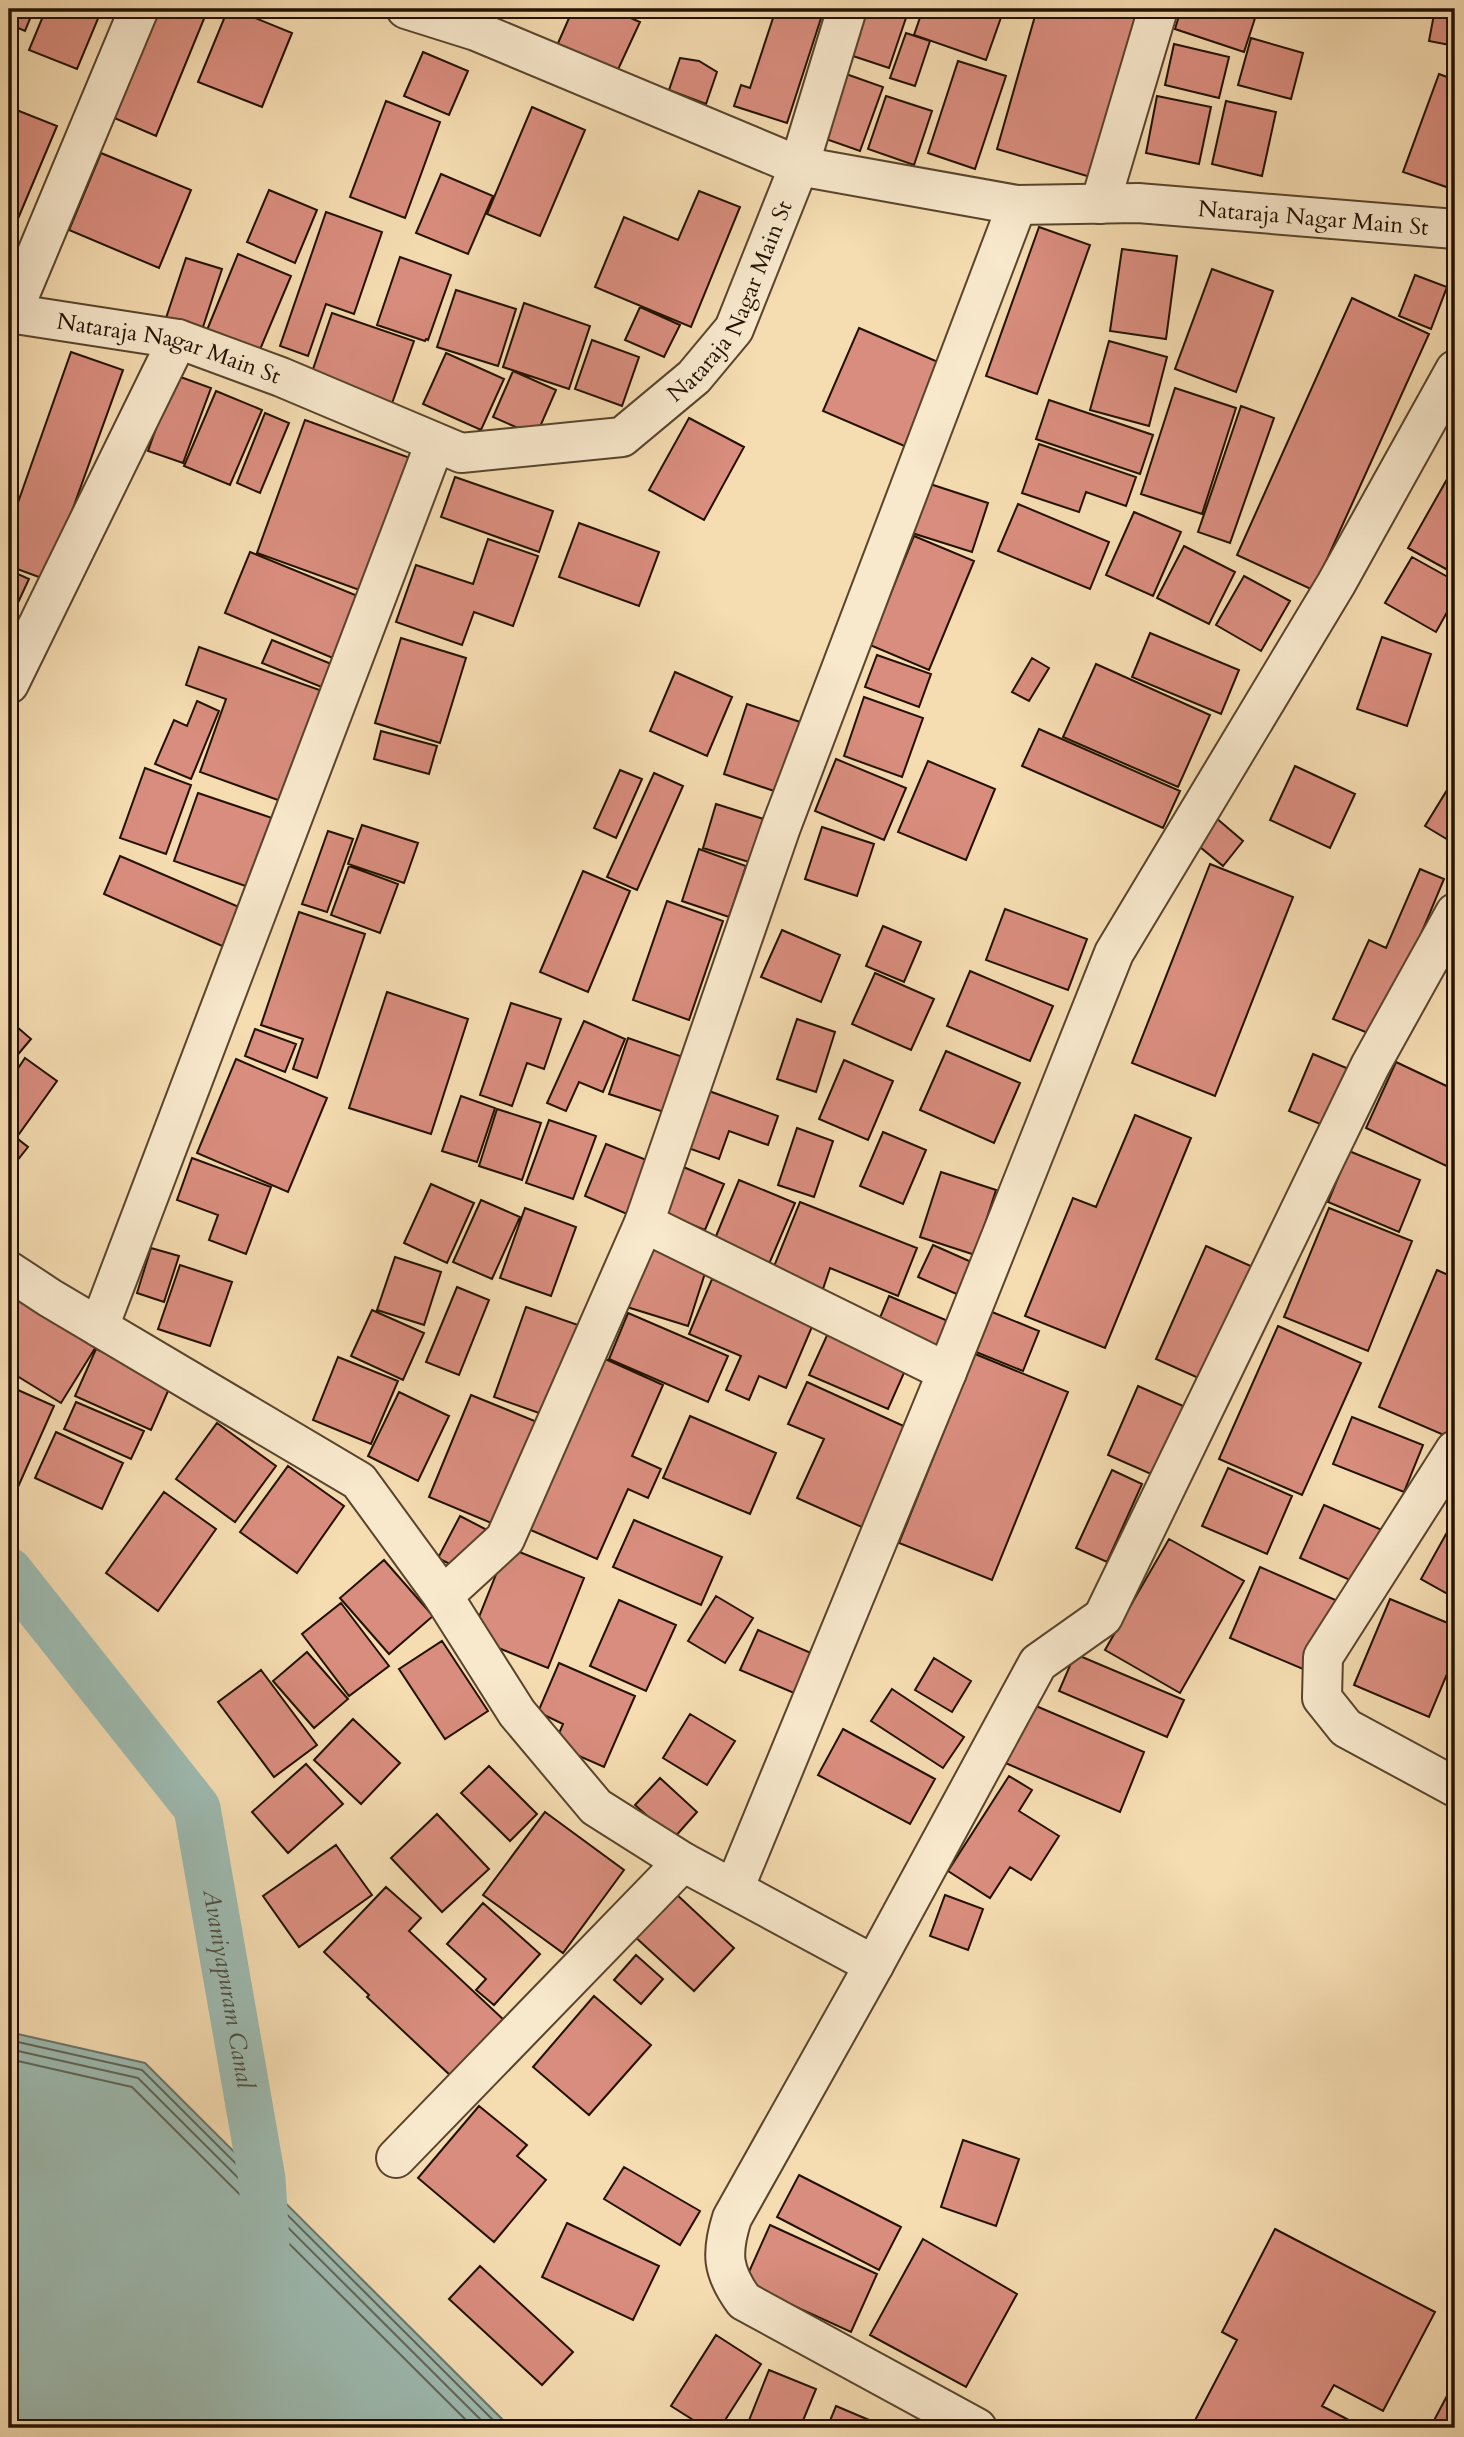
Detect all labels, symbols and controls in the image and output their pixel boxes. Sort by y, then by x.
street label: Nataraja Nagar Main St [1197,192,1430,242]
street label: Nataraja Nagar Main St [660,196,799,409]
street label: Nataraja Nagar Main St [55,305,285,391]
water label: Avaniyapuram Canal [195,1885,263,2092]

